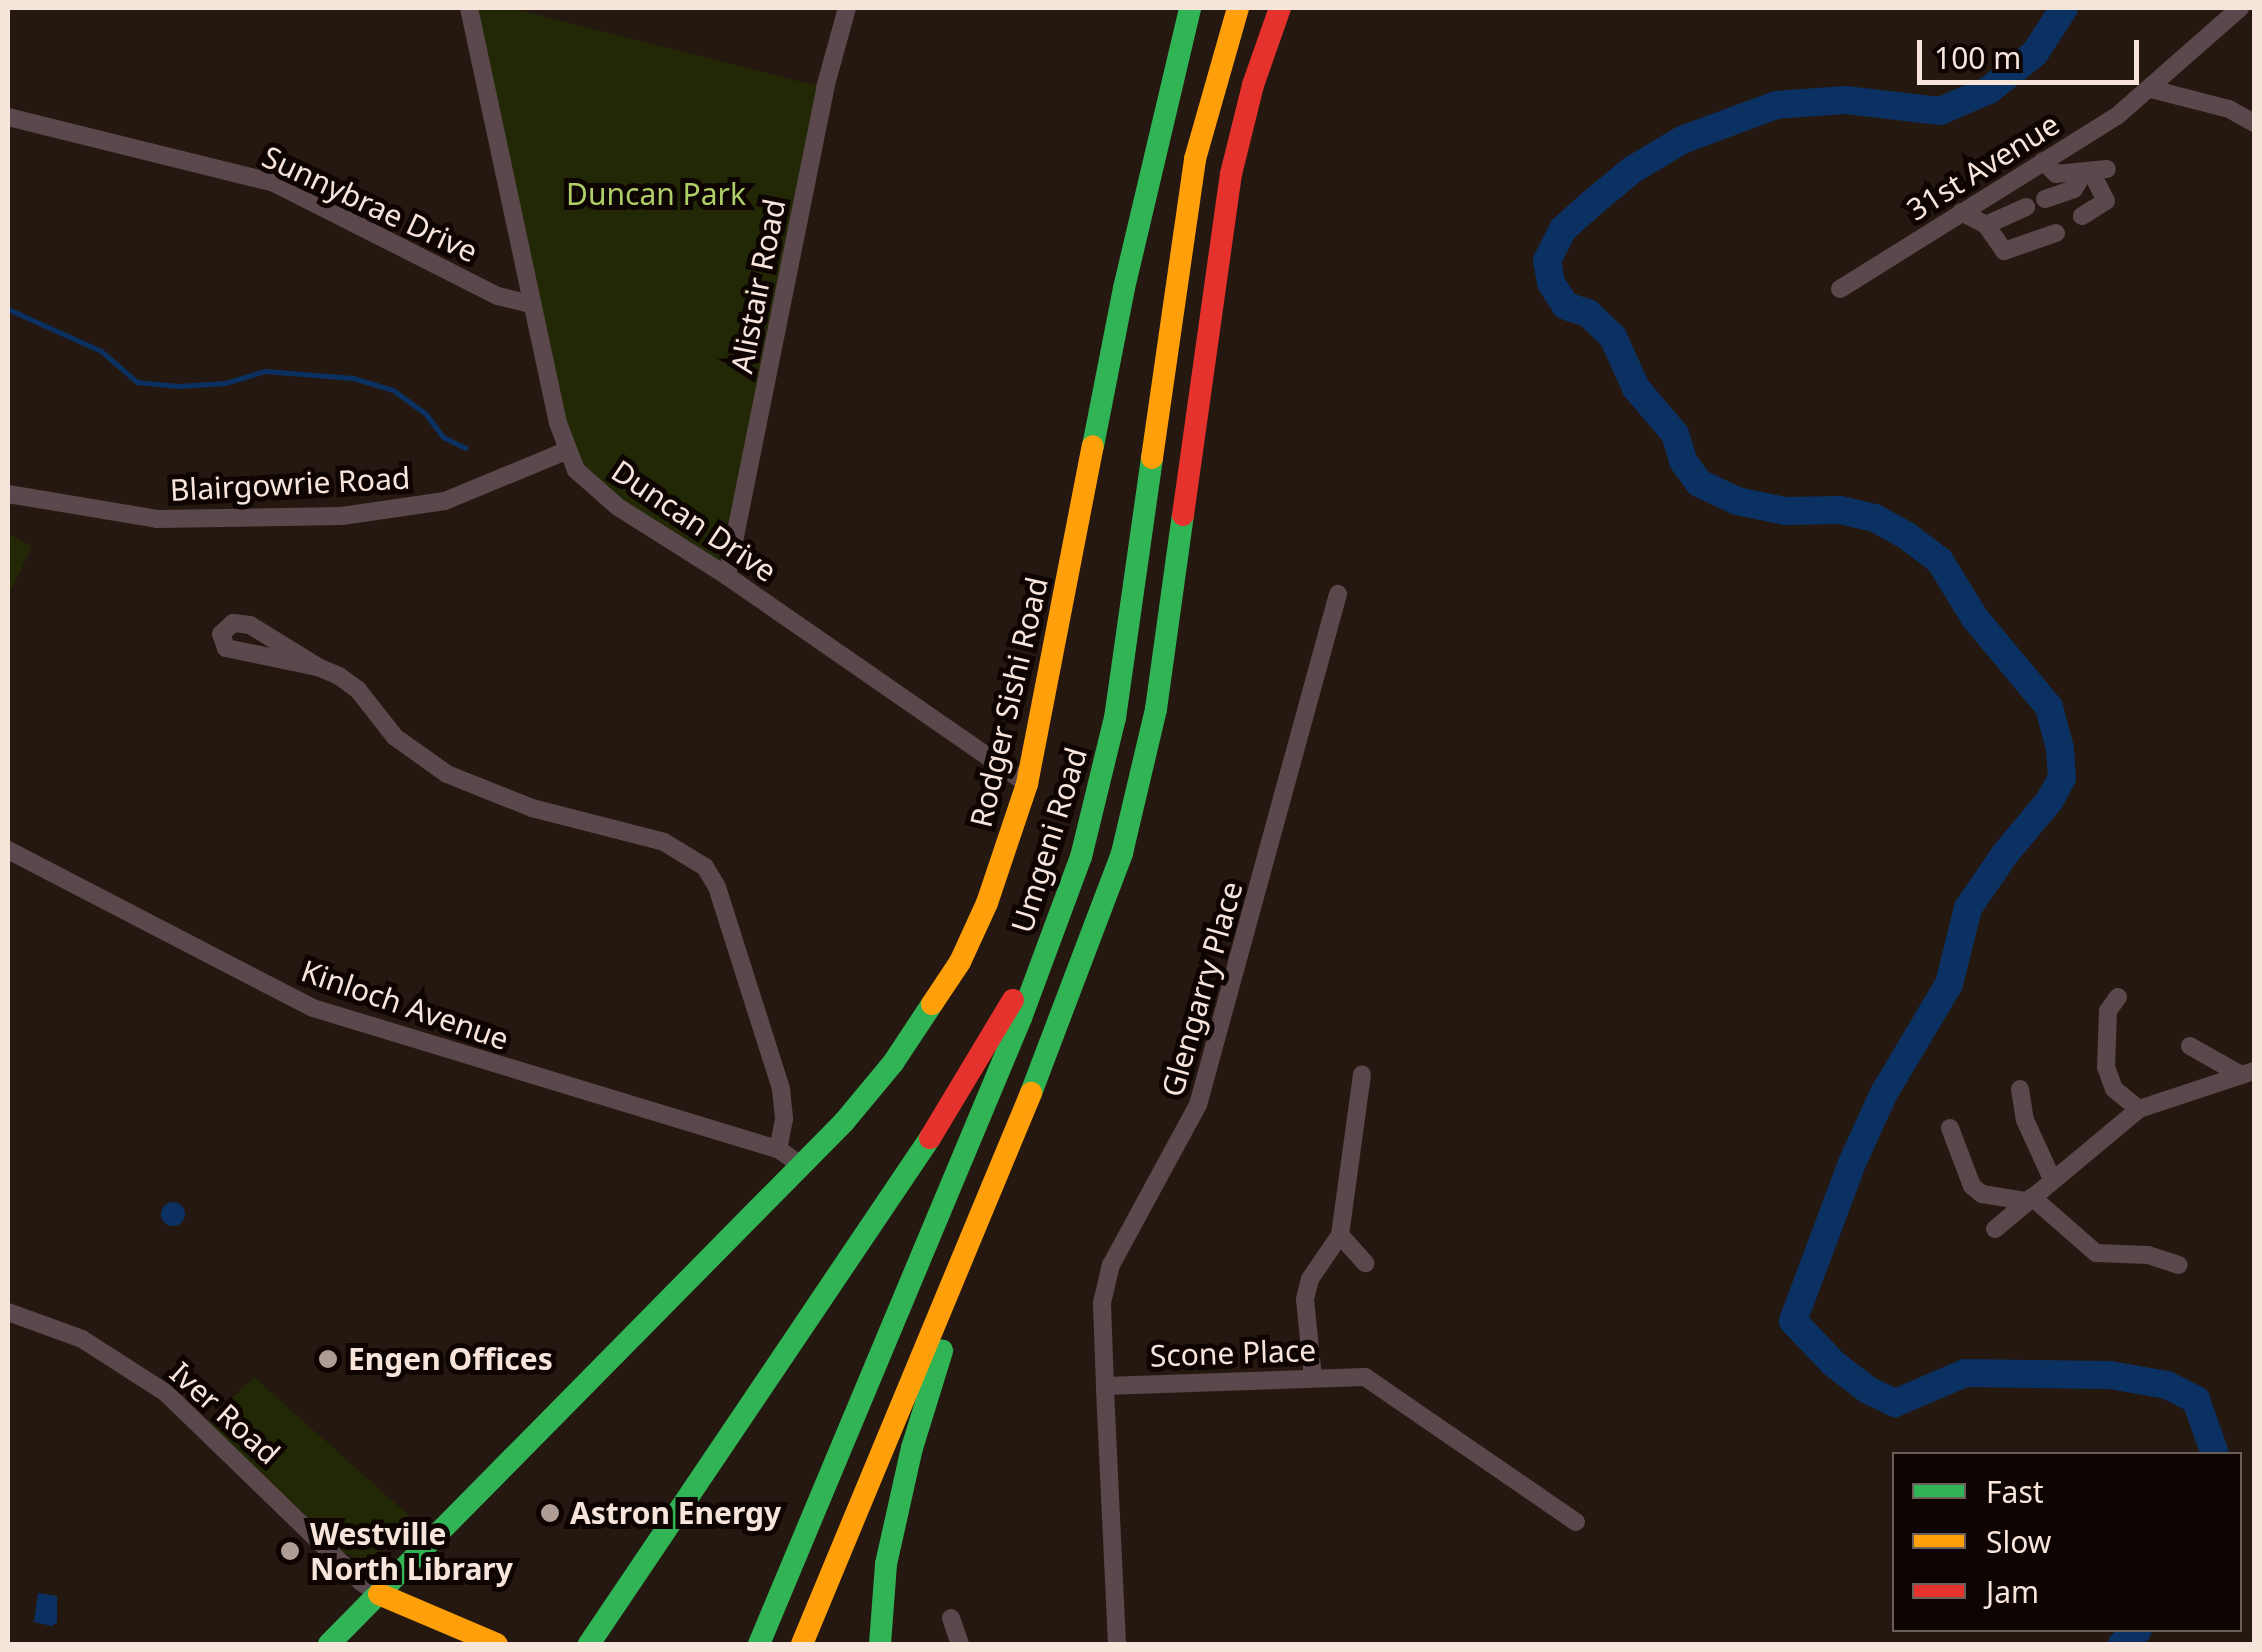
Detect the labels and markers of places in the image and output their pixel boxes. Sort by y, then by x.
place label: Engen Offices [348,1341,553,1377]
marker: Engen Offices [317,1348,339,1370]
place label: Astron Energy [570,1495,781,1531]
marker: Astron Energy [539,1502,561,1524]
place label: Westville North Library [310,1516,513,1586]
marker: Westville North Library [279,1540,301,1562]

